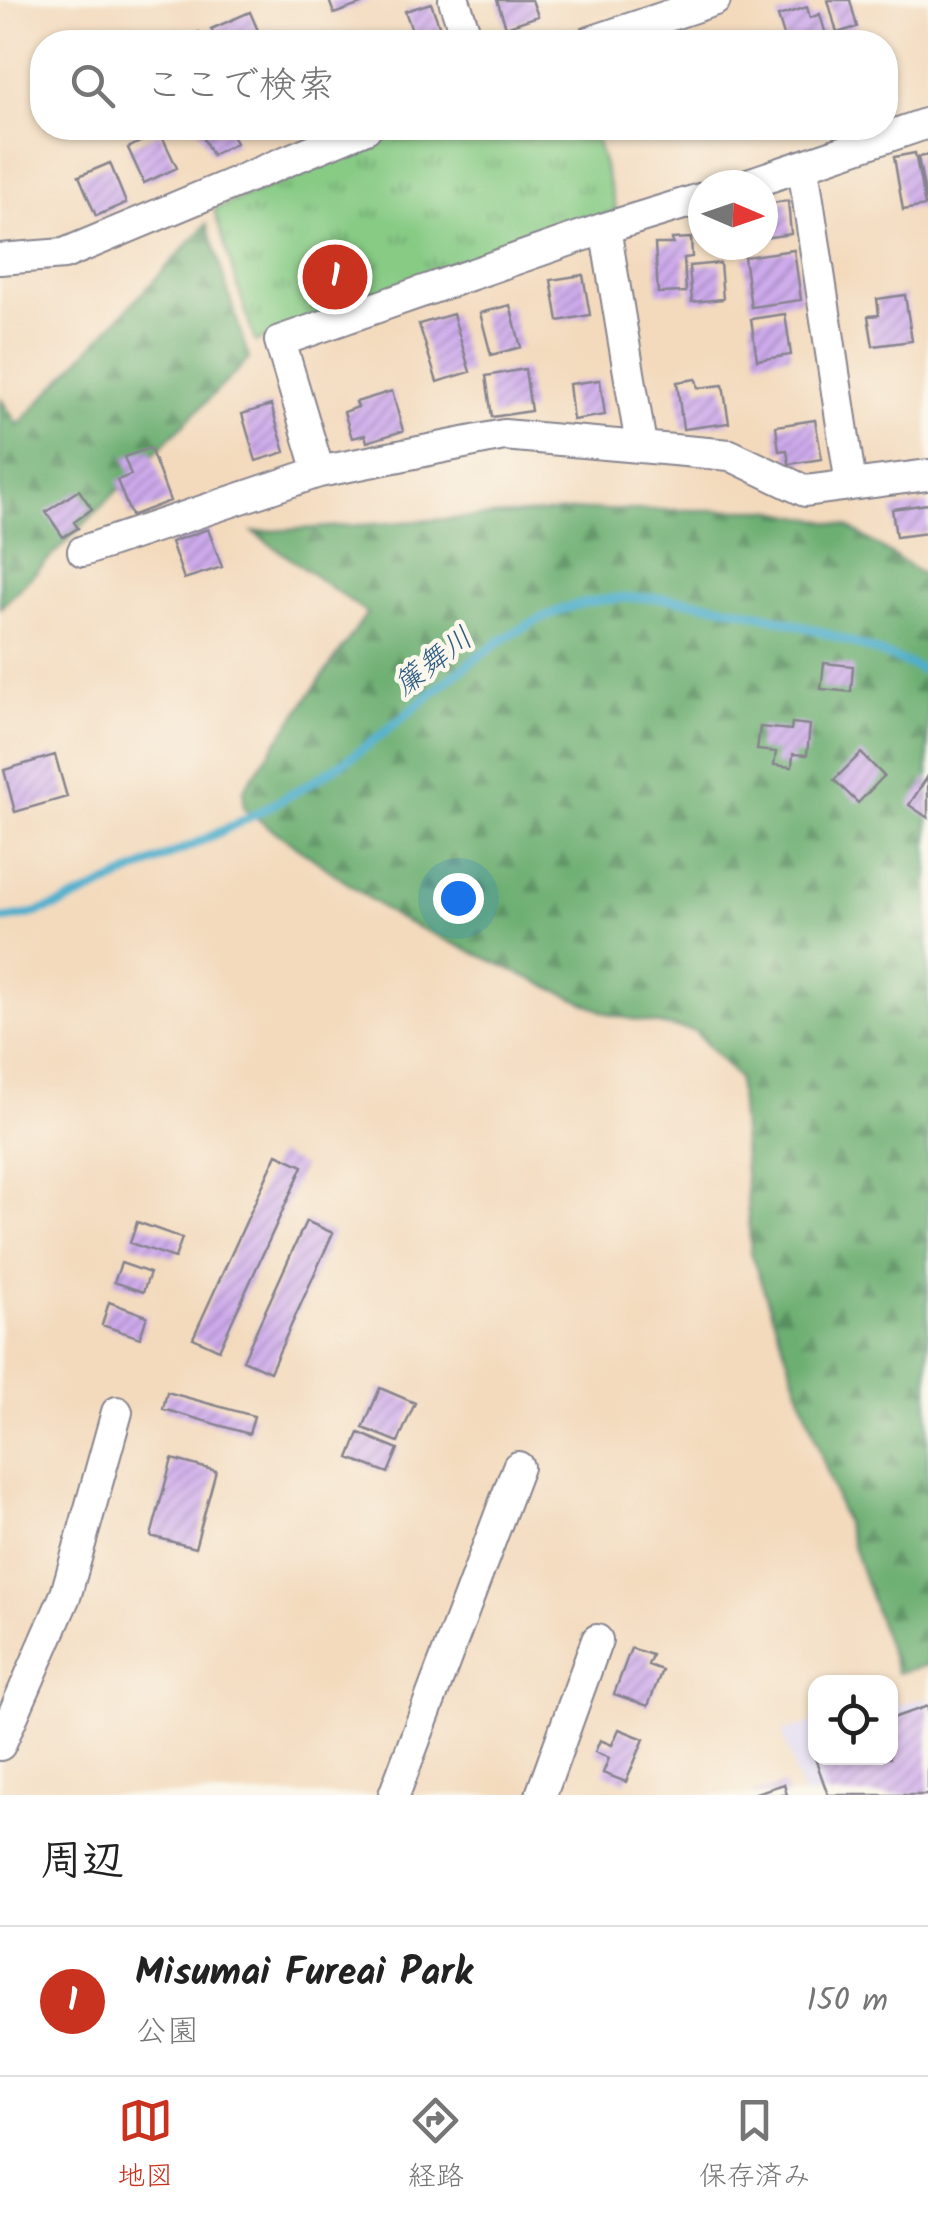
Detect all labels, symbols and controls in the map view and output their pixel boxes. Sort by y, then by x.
search box [30,30,898,140]
text: ここで検索 [145,57,335,117]
icon: search [65,58,120,113]
north arrow [688,170,778,260]
pin: 1 [302,240,368,314]
water label: 簾舞川 [384,616,484,709]
your location [433,873,484,924]
map controls [808,1675,898,1765]
button: locate [808,1675,898,1765]
text: 周辺 [40,1829,124,1896]
text: Misumai Fureai Park [135,1944,473,2004]
text: 1 [68,1976,77,2027]
text: 150 m [806,1976,888,2027]
text: 公園 [135,2007,199,2058]
tab: 地図 [117,2093,173,2200]
tab: 経路 [408,2093,464,2200]
tab: 保存済み [699,2093,811,2200]

